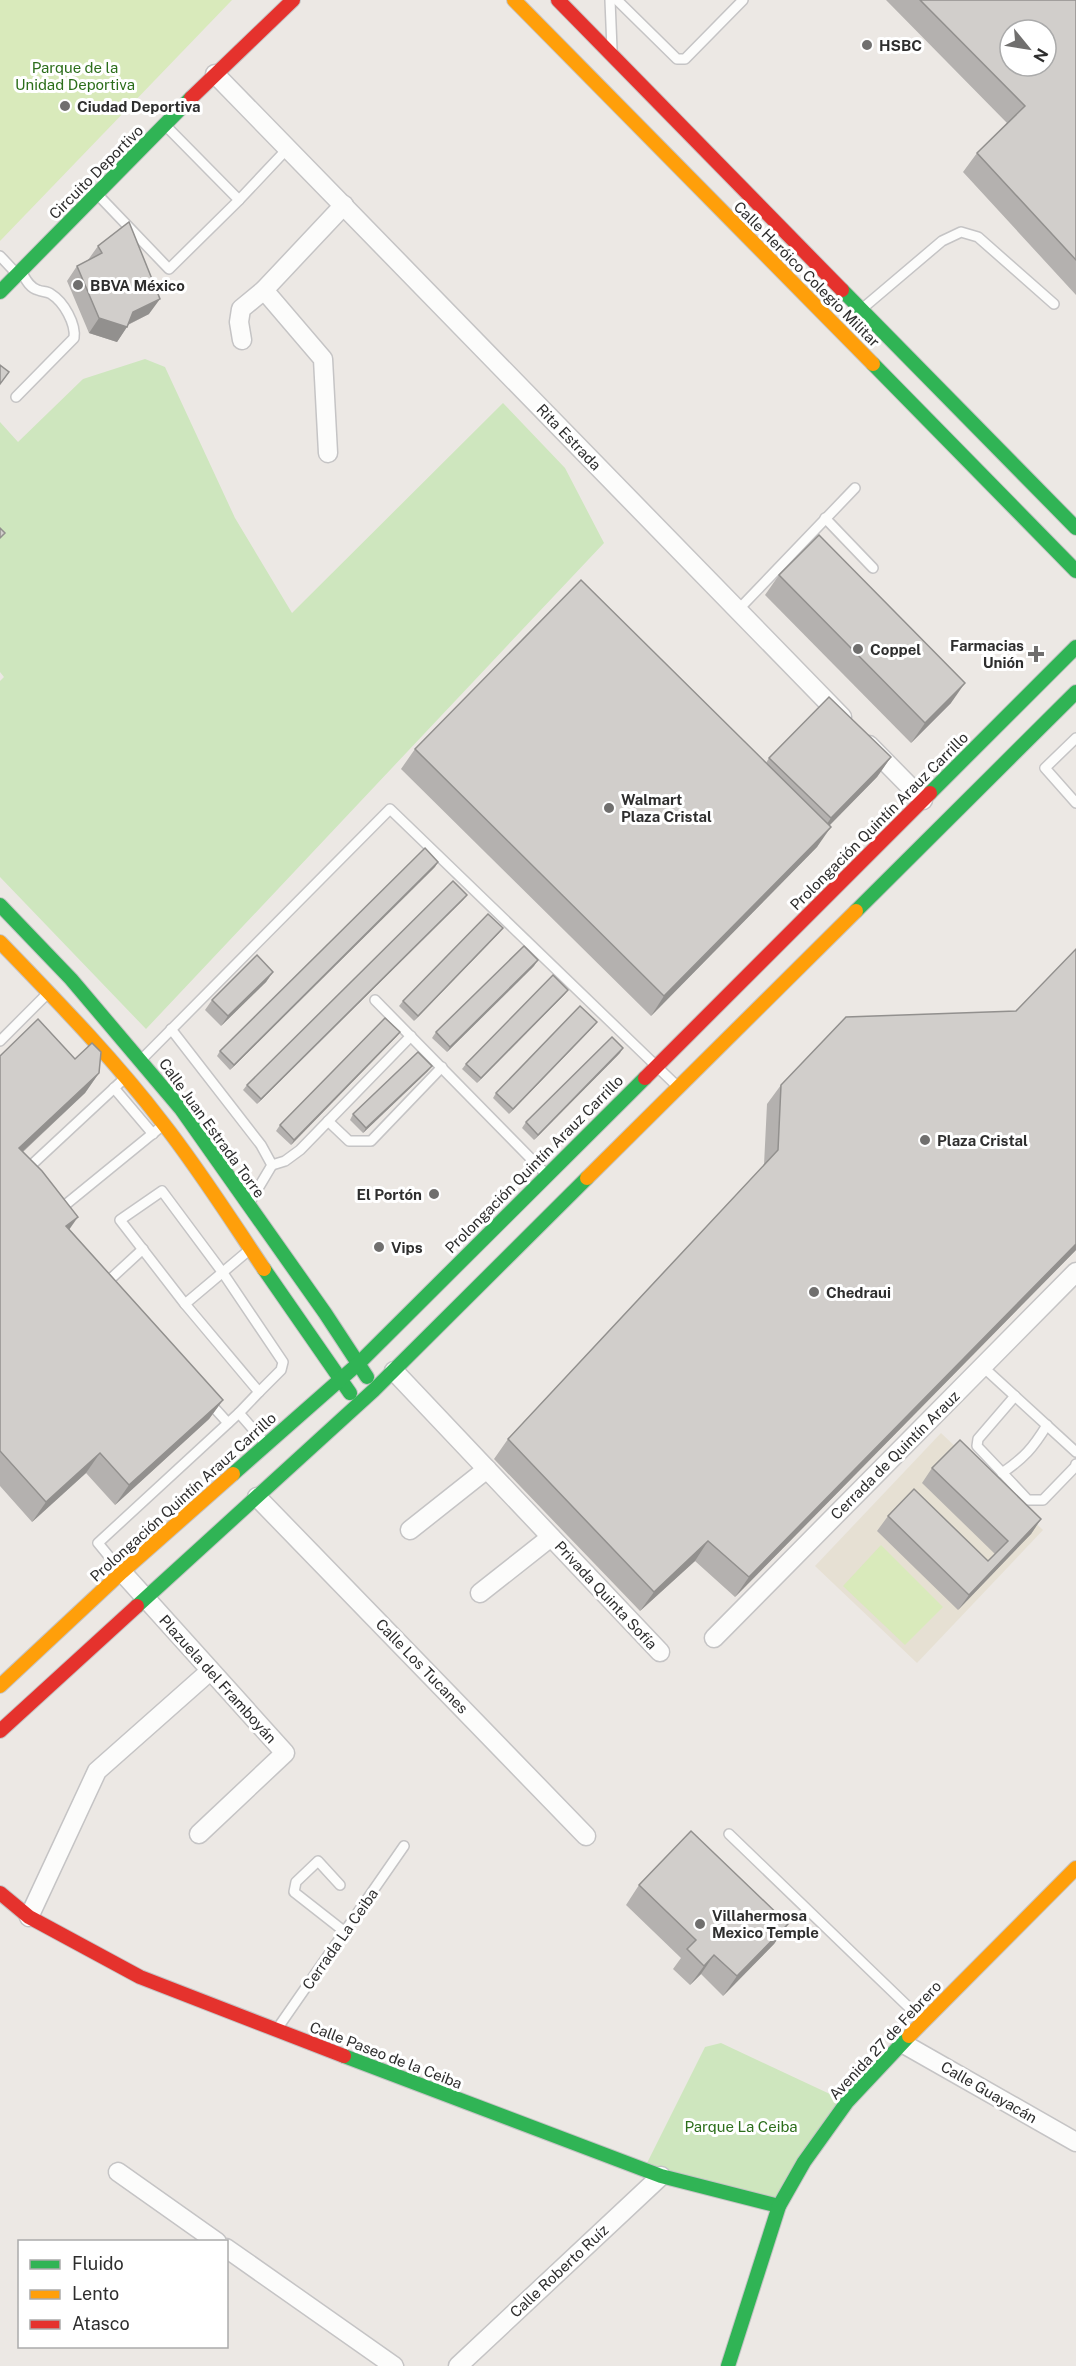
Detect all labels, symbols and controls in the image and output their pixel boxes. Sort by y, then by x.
north arrow [998,18,1058,78]
place label: HSBC [879,37,922,54]
marker: HSBC [860,38,874,52]
text: N [1029,45,1052,65]
park label: Parque de la Unidad Deportiva [15,59,135,93]
place label: Ciudad Deportiva [77,98,200,115]
marker: Ciudad Deportiva [58,99,72,113]
street label: Circuito Deportivo [46,122,146,222]
street label: Calle Heróico Colegio Militar [731,198,883,350]
place label: BBVA México [90,277,185,294]
marker: BBVA México [71,278,85,292]
street label: Rita Estrada [533,401,605,473]
place label: Farmacias Unión [950,637,1024,671]
place label: Coppel [870,641,921,658]
marker: Coppel [851,642,865,656]
marker: Farmacias Unión [1029,647,1043,661]
street label: Prolongación Quintín Arauz Carrillo [787,729,971,913]
place label: Walmart Plaza Cristal [621,791,712,825]
marker: Walmart Plaza Cristal [602,801,616,815]
street label: Calle Juan Estrada Torre [156,1055,268,1201]
street label: Prolongación Quintín Arauz Carrillo [442,1072,626,1256]
place label: Plaza Cristal [937,1132,1028,1149]
marker: Plaza Cristal [918,1133,932,1147]
place label: El Portón [356,1186,422,1203]
marker: El Portón [427,1187,441,1201]
place label: Vips [391,1239,423,1256]
marker: Vips [372,1240,386,1254]
place label: Chedraui [826,1284,891,1301]
marker: Chedraui [807,1285,821,1299]
street label: Cerrada de Quintín Arauz [827,1387,963,1523]
street label: Prolongación Quintín Arauz Carrillo [87,1409,279,1585]
street label: Privada Quinta Sofía [551,1537,661,1653]
street label: Plazuela del Framboyán [156,1611,280,1747]
street label: Calle Los Tucanes [373,1615,471,1717]
street label: Cerrada La Ceiba [299,1885,381,1993]
place label: Villahermosa Mexico Temple [712,1907,819,1941]
marker: Villahermosa Mexico Temple [693,1917,707,1931]
street label: Avenida 27 de Febrero [826,1977,944,2103]
street label: Calle Paseo de la Ceiba [307,2018,465,2092]
street label: Calle Guayacán [938,2058,1040,2126]
park label: Parque La Ceiba [684,2118,798,2135]
street label: Calle Roberto Ruíz [506,2221,612,2321]
legend [18,2240,228,2348]
text: Fluido [72,2253,124,2274]
text: Lento [72,2283,119,2304]
text: Atasco [72,2313,130,2334]

